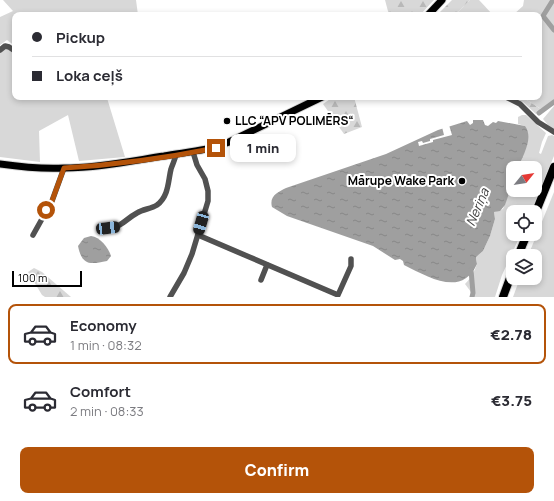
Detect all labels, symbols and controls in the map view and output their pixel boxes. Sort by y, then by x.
text: Pickup [56,27,105,48]
text: Loka ceļš [56,65,123,86]
place label: LLC “APV POLIMĒRS“ [235,112,354,129]
marker: LLC “APV POLIMĒRS“ [222,116,232,126]
callout: 1 min [230,134,296,162]
route end [207,139,225,157]
text: 1 min [247,139,279,157]
north arrow [506,161,542,197]
map controls [506,161,542,285]
place label: Mārupe Wake Park [348,172,455,189]
marker: Mārupe Wake Park [457,176,467,186]
water label: Neriņa [461,185,493,229]
route start [37,201,55,219]
button: locate [506,205,542,241]
car [192,210,210,236]
car [95,221,121,235]
button: layers [506,249,542,285]
scale bar [12,269,82,288]
text: 100 m [18,270,47,285]
text: Economy [70,315,137,336]
icon: car [22,316,58,352]
text: €2.78 [490,324,532,345]
text: 1 min · 08:32 [70,336,142,354]
text: Comfort [70,381,131,402]
icon: car [22,382,58,418]
text: €3.75 [491,390,532,411]
text: 2 min · 08:33 [70,402,144,420]
button: Confirm [20,447,534,493]

